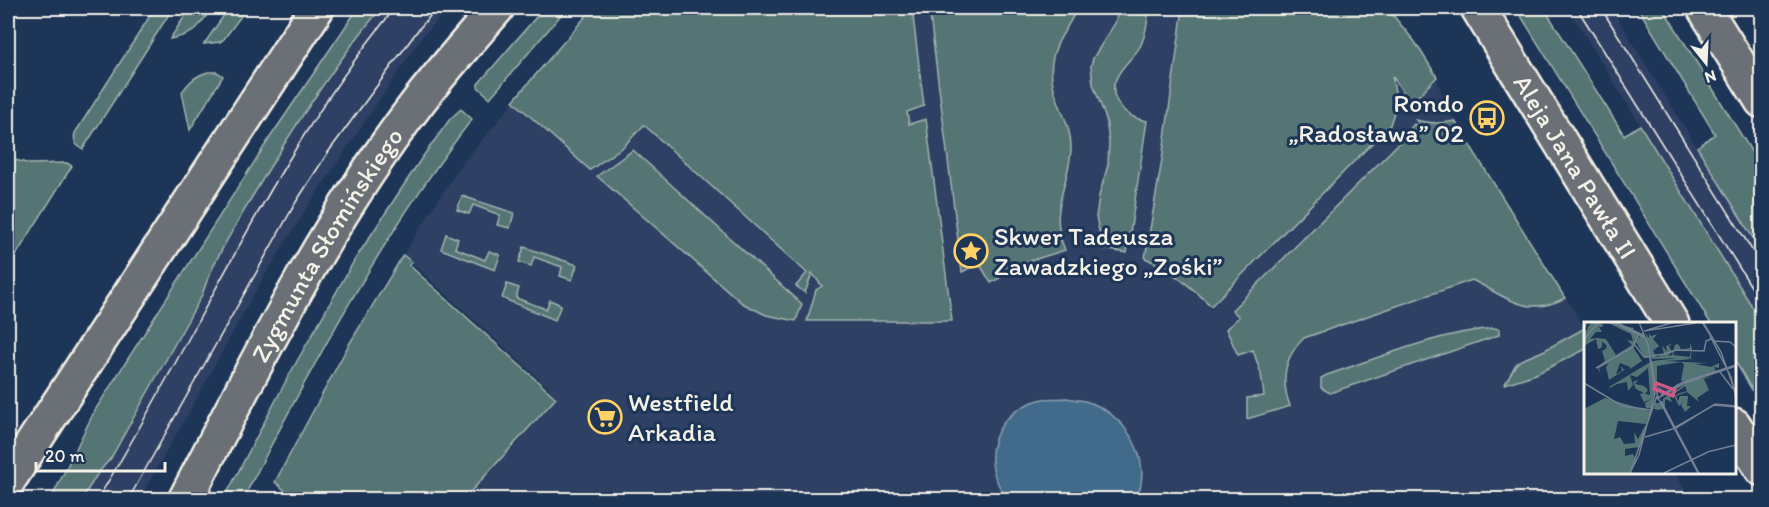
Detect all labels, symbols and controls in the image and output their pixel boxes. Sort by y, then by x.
north arrow [1676,33,1736,93]
text: N [1702,66,1719,87]
street label: Aleja Jana Pawła II [1507,68,1644,265]
place label: Rondo „Radosława” 02 [1289,87,1464,149]
bus stop icon: Rondo „Radosława” 02 [1469,100,1505,136]
street label: Zygmunta Słomińskiego [244,121,410,368]
place label: Skwer Tadeusza Zawadzkiego „Zośki” [994,220,1222,282]
place icon: Skwer Tadeusza Zawadzkiego „Zośki” [953,233,989,269]
inset map [1584,322,1736,474]
place label: Westfield Arkadia [628,386,734,448]
supermarket icon: Westfield Arkadia [587,399,623,435]
scale bar [36,435,165,473]
text: 20 m [45,445,85,467]

